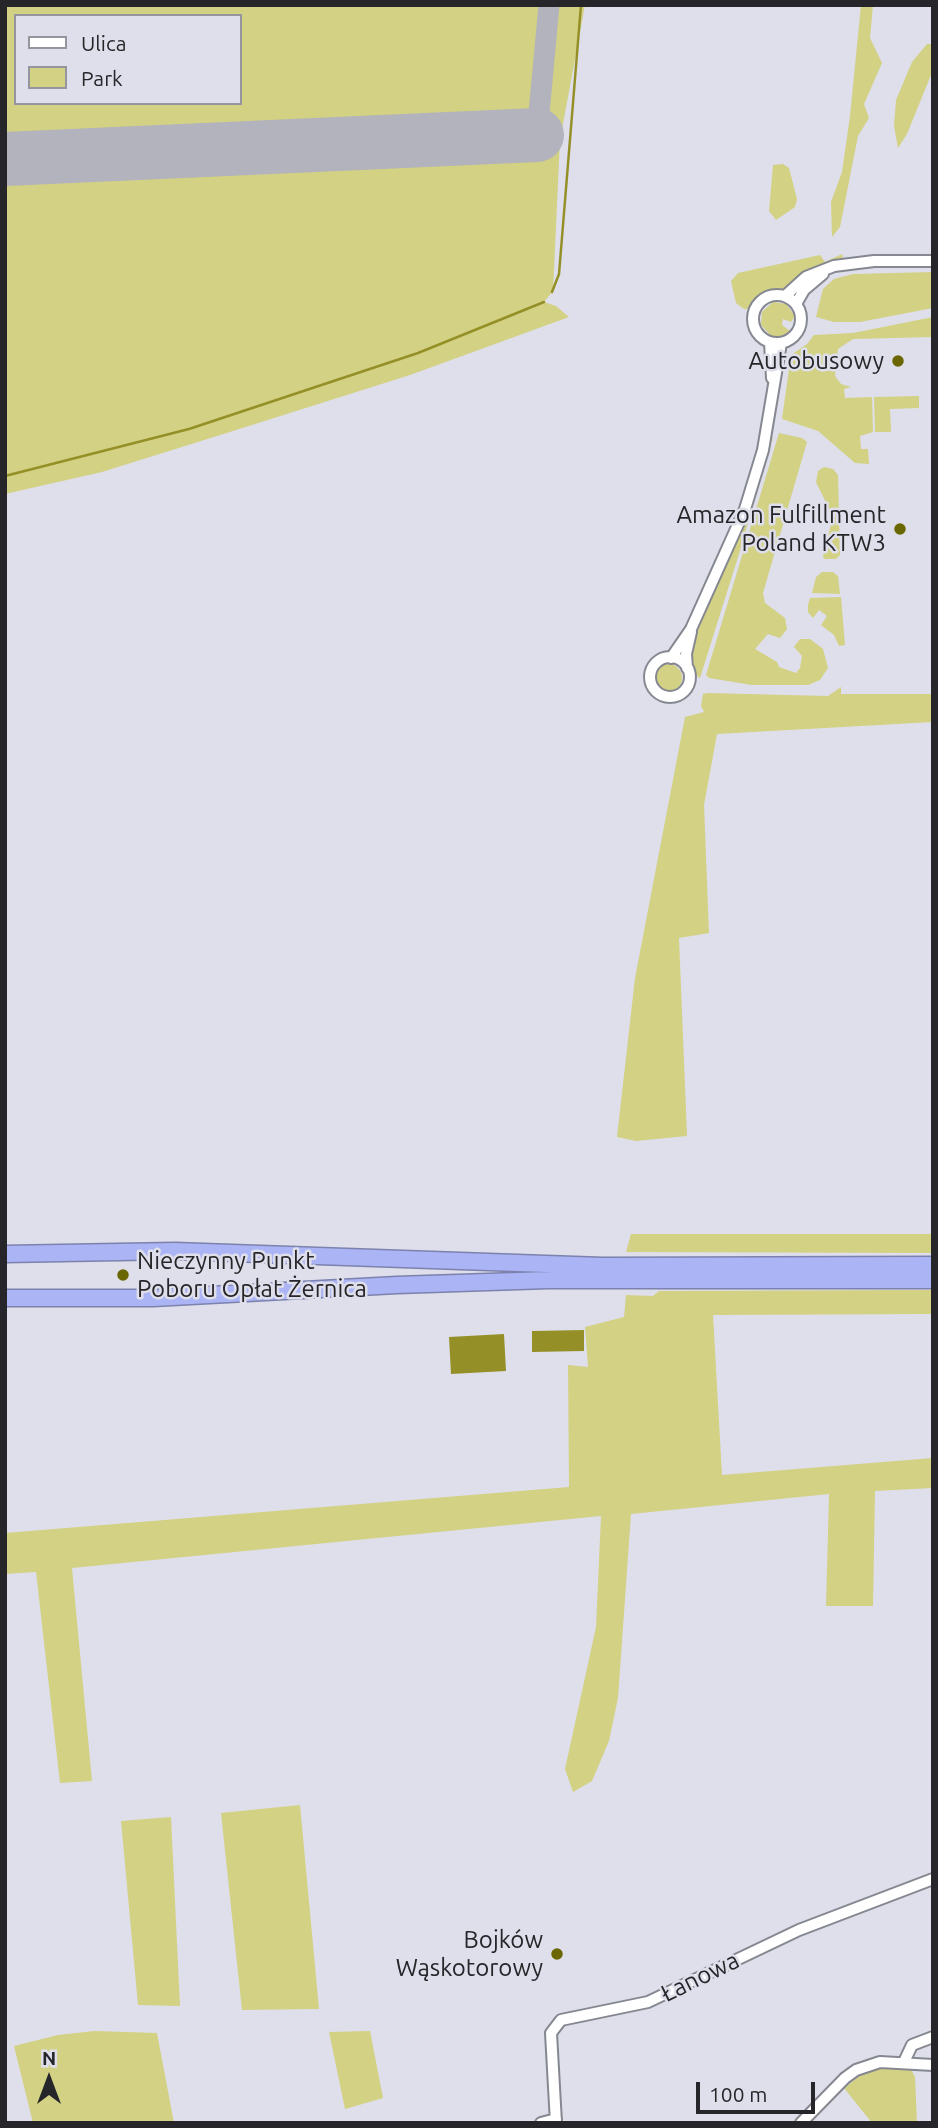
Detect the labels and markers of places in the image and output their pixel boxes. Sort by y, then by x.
place label: Autobusowy [748,347,884,375]
marker: Autobusowy [890,353,906,369]
place label: Amazon Fulfillment Poland KTW3 [676,501,886,557]
marker: Amazon Fulfillment Poland KTW3 [892,521,908,537]
place label: Nieczynny Punkt Poboru Opłat Żernica [137,1247,367,1303]
marker: Nieczynny Punkt Poboru Opłat Żernica [115,1267,131,1283]
place label: Bojków Wąskotorowy [396,1926,543,1982]
marker: Bojków Wąskotorowy [549,1946,565,1962]

